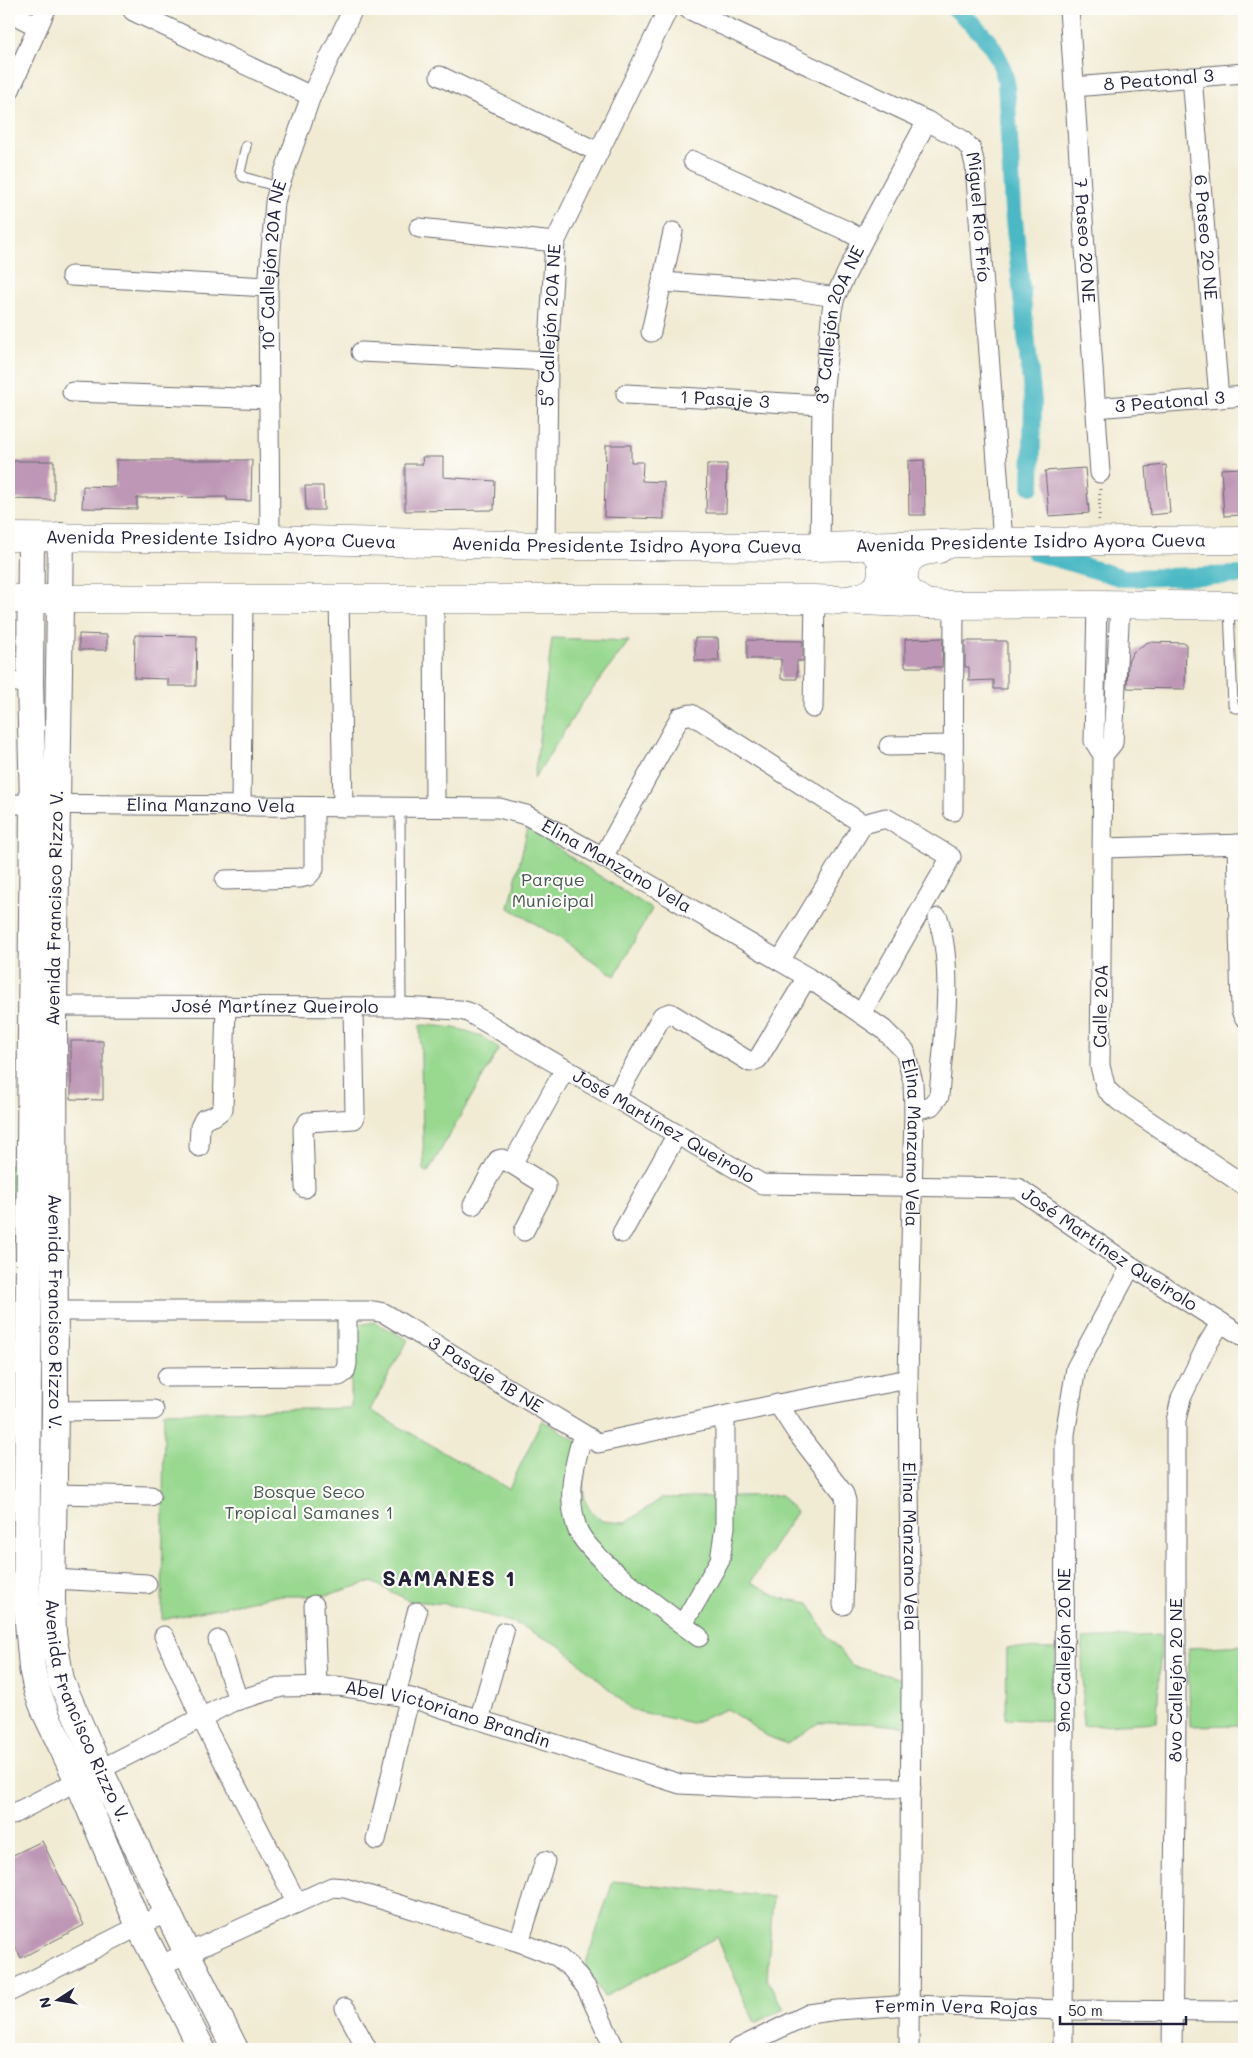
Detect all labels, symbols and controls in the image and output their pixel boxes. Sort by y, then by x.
street label: 8 Peatonal 3 [1102,63,1215,96]
street label: Miguel Río Frío [961,149,997,283]
street label: 6 Paseo 20 NE [1189,174,1224,301]
street label: 10° Callejón 20A NE [255,176,292,351]
street label: 7 Paseo 20 NE [1069,177,1102,304]
street label: 3° Callejón 20A NE [809,241,869,405]
street label: 5° Callejón 20A NE [535,243,566,407]
street label: 1 Pasaje 3 [680,384,770,413]
street label: 3 Peatonal 3 [1114,385,1226,417]
street label: Avenida Presidente Isidro Ayora Cueva [46,524,396,553]
street label: Avenida Presidente Isidro Ayora Cueva [855,527,1206,557]
street label: Avenida Presidente Isidro Ayora Cueva [451,531,802,558]
street label: Avenida Francisco Rizzo V. [40,790,68,1026]
street label: Elina Manzano Vela [126,792,296,817]
street label: Elina Manzano Vela [538,813,697,918]
park label: Parque Municipal [512,867,594,912]
street label: Calle 20A [1087,964,1113,1048]
street label: José Martínez Queirolo [172,993,379,1018]
street label: Elina Manzano Vela [896,1055,927,1227]
street label: José Martínez Queirolo [569,1063,760,1188]
street label: José Martínez Queirolo [1017,1181,1203,1316]
street label: Avenida Francisco Rizzo V. [43,1194,68,1430]
street label: 3 Pasaje 1B NE [424,1330,548,1418]
street label: Elina Manzano Vela [898,1462,924,1631]
park label: Bosque Seco Tropical Samanes 1 [224,1479,394,1524]
district label: SAMANES 1 [382,1563,516,1592]
street label: 9no Callejón 20 NE [1051,1568,1076,1732]
street label: Avenida Francisco Rizzo V. [41,1598,136,1825]
street label: 8vo Callejón 20 NE [1162,1598,1187,1762]
street label: Abel Victoriano Brandin [343,1674,554,1753]
north arrow [32,1976,82,2026]
street label: Fermin Vera Rojas [874,1992,1038,2020]
scale bar [1060,1993,1187,2025]
text: N [34,1996,55,2010]
text: 50 m [1068,2000,1103,2020]

